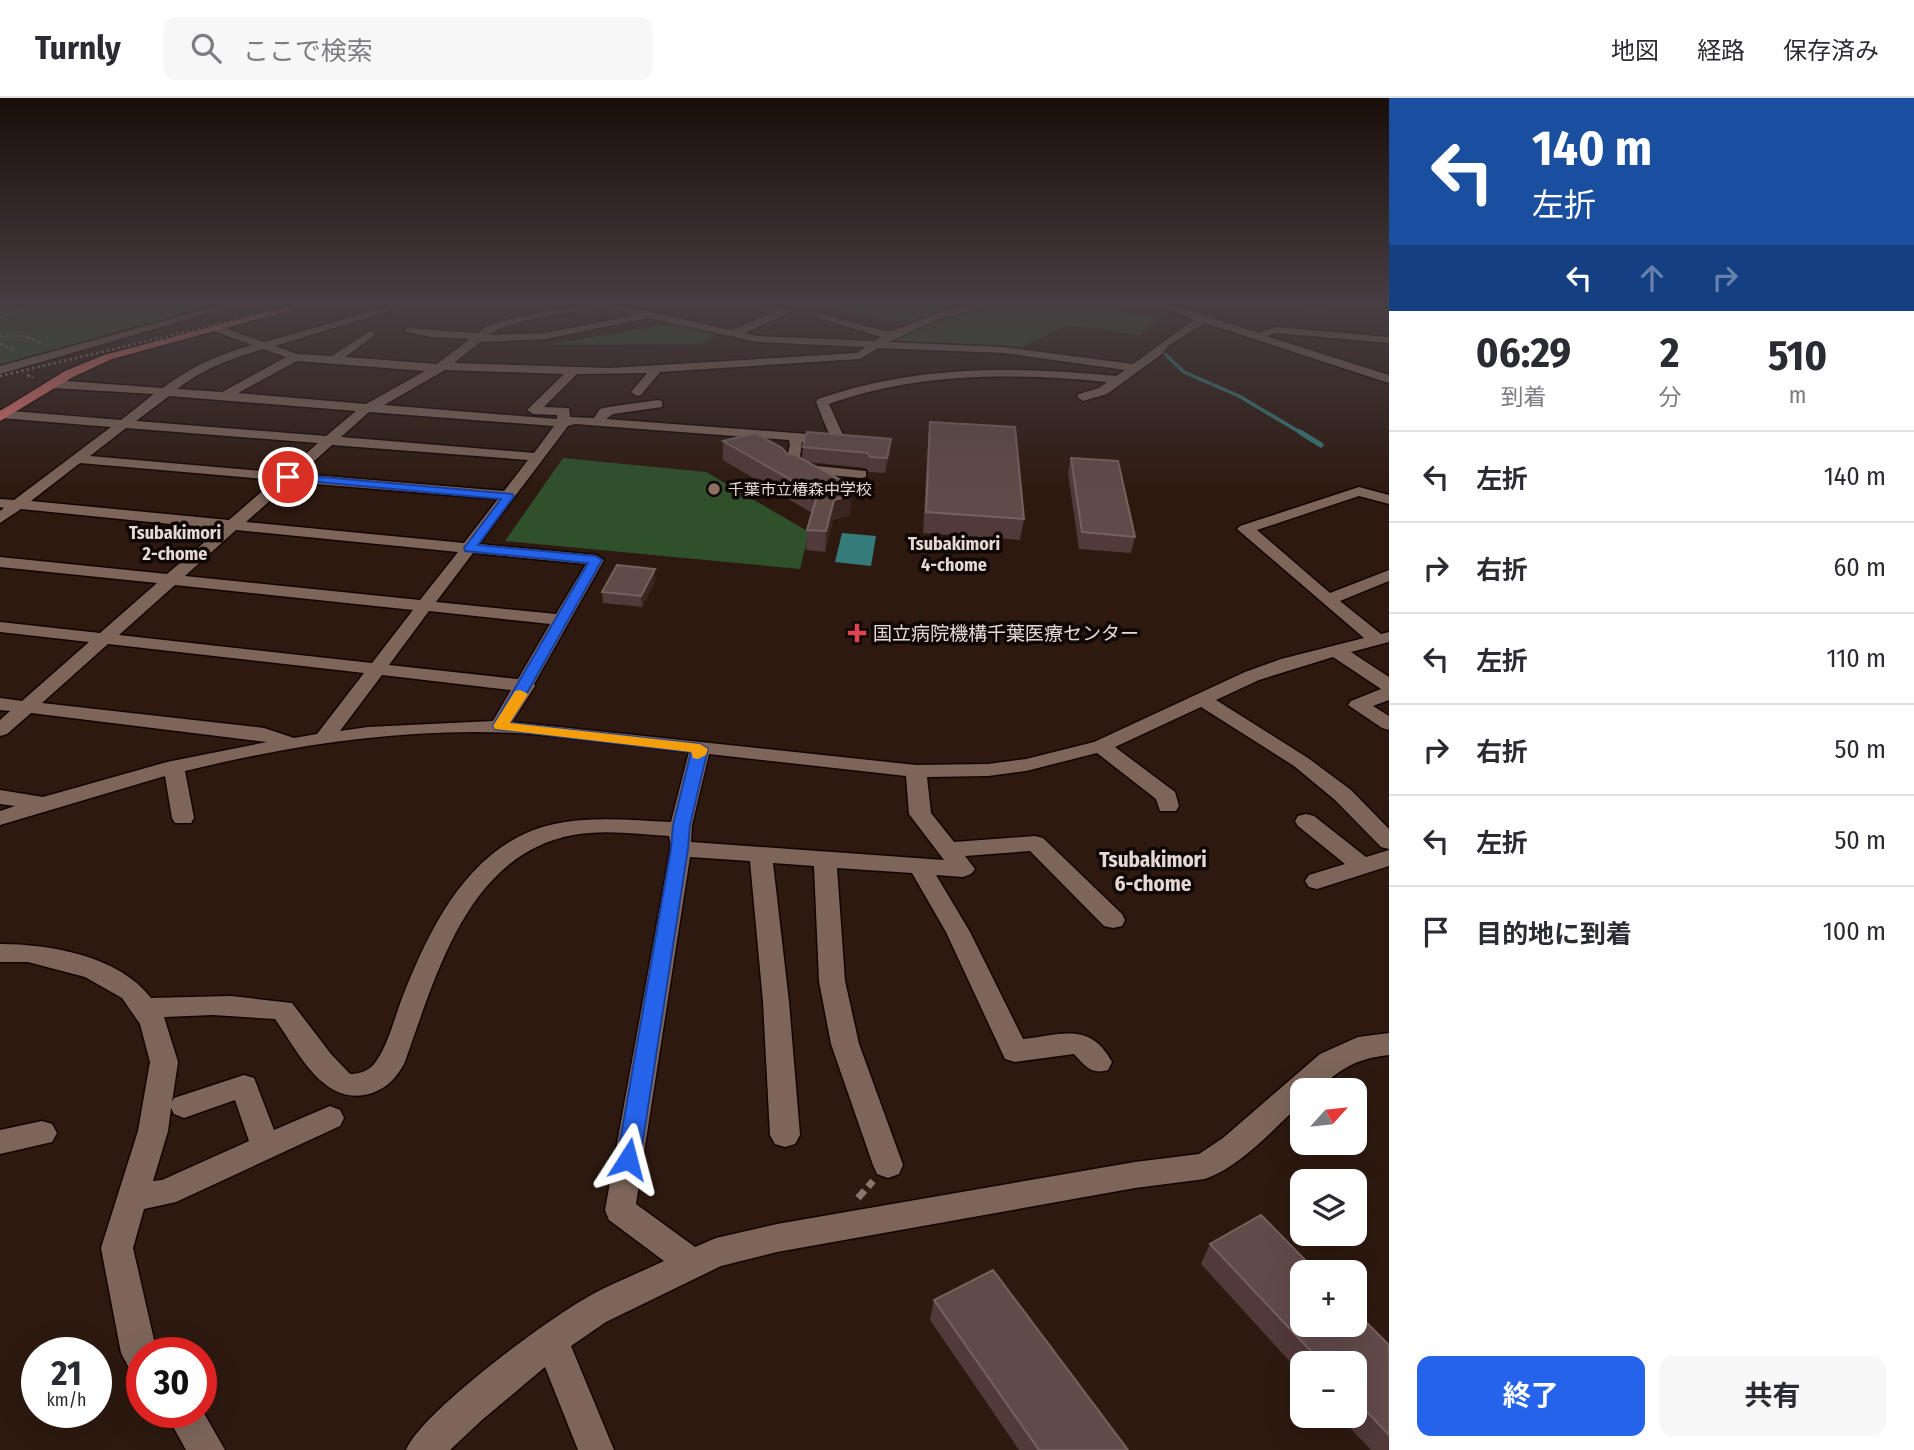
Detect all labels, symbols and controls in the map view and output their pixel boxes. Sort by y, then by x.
search box [163,17,653,80]
text: Turnly [35,28,121,68]
icon: search [187,29,225,67]
text: ここで検索 [243,36,373,67]
text: 地図 [1611,37,1659,65]
text: 経路 [1697,37,1745,65]
text: 保存済み [1783,37,1879,65]
text: 140 m [1532,119,1652,178]
icon: left [1417,126,1508,217]
text: 左折 [1532,186,1596,224]
icon: left [1560,259,1598,297]
icon: ahead [1633,259,1671,297]
icon: right [1706,259,1744,297]
text: 06:29 [1476,328,1571,378]
text: 2 [1660,328,1679,378]
text: 510 [1768,331,1827,381]
text: m [1789,381,1806,409]
text: 到着 [1501,383,1547,411]
text: 分 [1658,383,1681,411]
pin [258,447,318,507]
icon: arrive [269,458,307,496]
icon: left [1417,458,1455,496]
text: 140 m [1824,461,1886,492]
text: 左折 [1476,464,1528,495]
place label: 千葉市立椿森中学校 [728,480,872,499]
marker: 千葉市立椿森中学校 [706,481,722,497]
district label: Tsubakimori 2-chome [129,522,221,565]
district label: Tsubakimori 4-chome [908,533,1000,576]
icon: right [1417,549,1455,587]
text: 60 m [1833,552,1886,583]
text: 右折 [1476,555,1528,586]
place label: 国立病院機構千葉医療センター [873,622,1139,645]
marker: 国立病院機構千葉医療センター [847,623,867,643]
icon: left [1417,640,1455,678]
text: 110 m [1826,643,1886,674]
text: 左折 [1476,646,1528,677]
icon: right [1417,731,1455,769]
text: 50 m [1834,734,1886,765]
text: 右折 [1476,737,1528,768]
icon: left [1417,822,1455,860]
text: 50 m [1834,825,1886,856]
text: 左折 [1476,828,1528,859]
district label: Tsubakimori 6-chome [1099,847,1207,897]
icon: arrive [1417,913,1455,951]
text: 100 m [1823,916,1886,947]
text: 目的地に到着 [1476,919,1632,950]
north arrow [1290,1078,1367,1155]
map controls [1290,1078,1367,1428]
position arrow [591,1122,665,1196]
button: layers [1290,1169,1367,1246]
button: + [1290,1260,1367,1337]
speed limit sign: 30 [126,1337,217,1428]
button: − [1290,1351,1367,1428]
text: 21 [51,1352,82,1394]
button: 終了 [1417,1356,1645,1436]
button: 共有 [1659,1356,1886,1436]
text: km/h [46,1389,87,1411]

